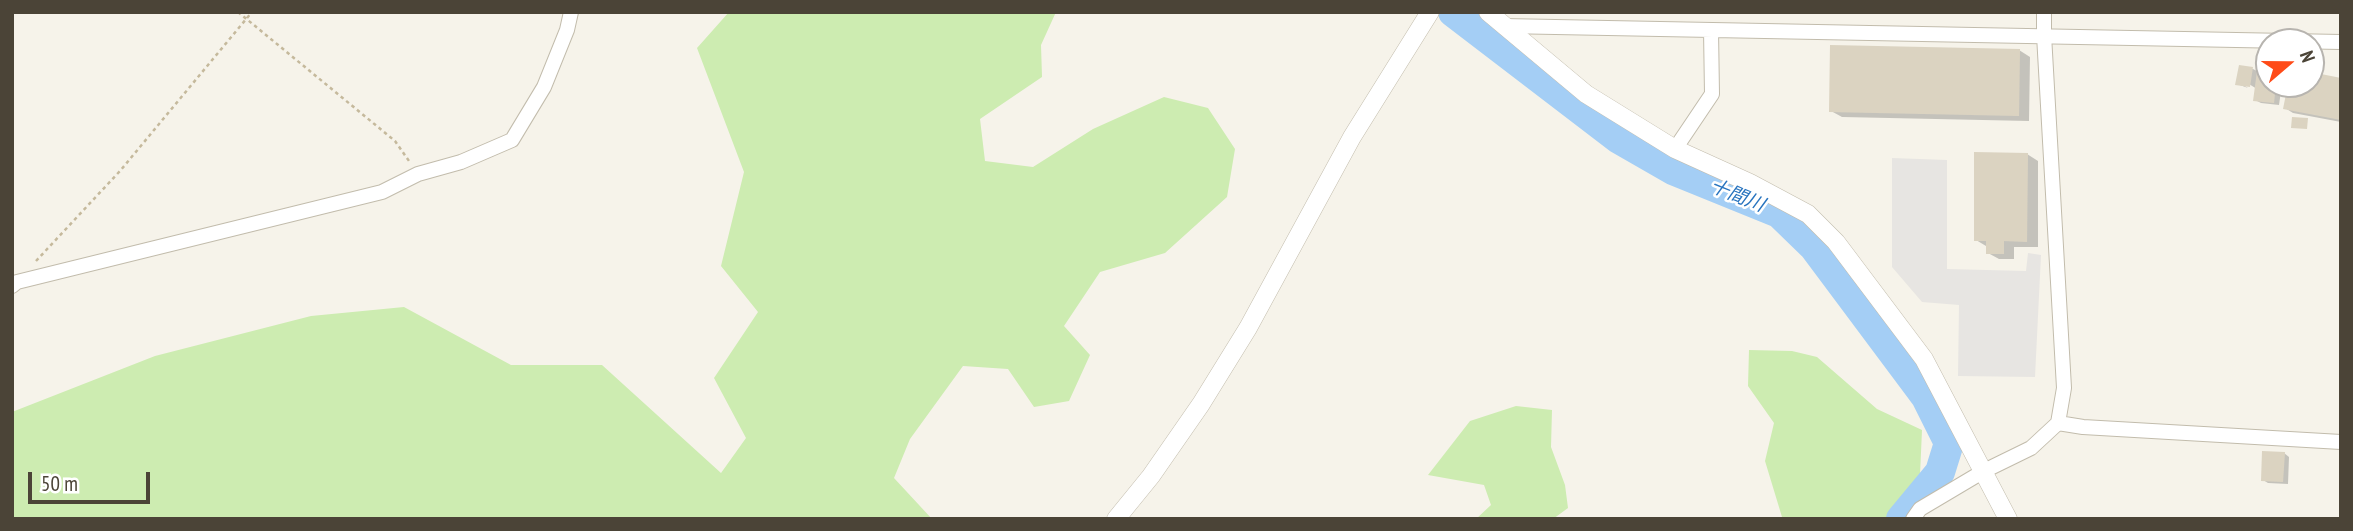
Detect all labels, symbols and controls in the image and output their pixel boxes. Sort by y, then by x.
north arrow [2255,28,2325,98]
text: N [2295,48,2321,65]
water label: 十間川 [1706,175,1768,217]
scale bar [32,458,154,502]
text: 50 m [41,470,78,497]

